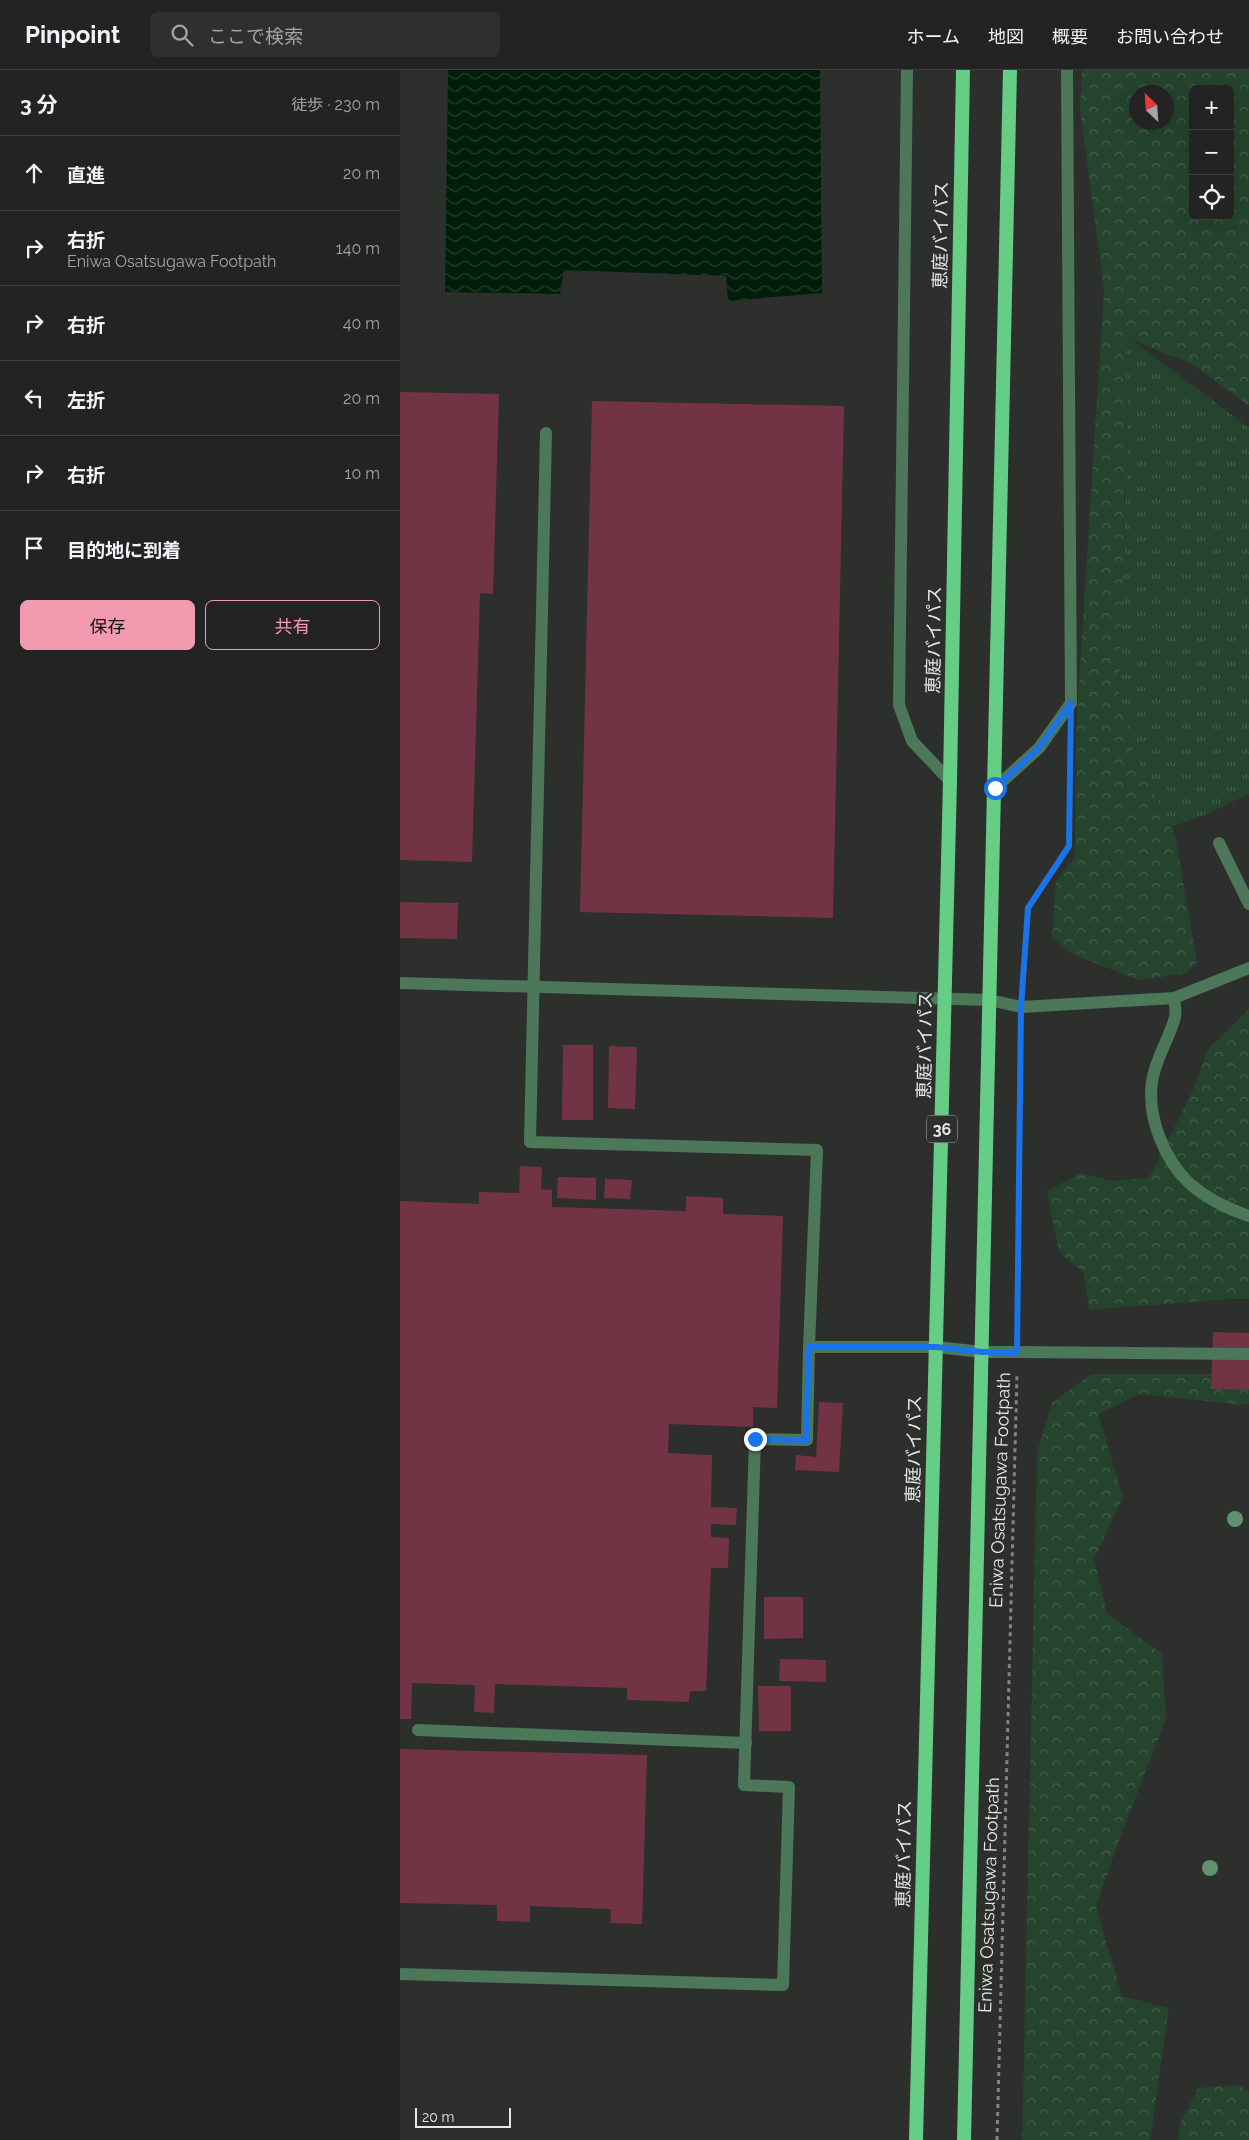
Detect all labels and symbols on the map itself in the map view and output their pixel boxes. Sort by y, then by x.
north arrow [1129,85,1174,130]
street label: 恵庭バイパス [929,181,952,289]
street label: 恵庭バイパス [922,586,945,694]
route start [984,777,1007,800]
street label: 恵庭バイパス [913,991,936,1099]
road number: 36 [927,1116,957,1142]
street label: Eniwa Osatsugawa Footpath [985,1372,1014,1608]
street label: 恵庭バイパス [902,1395,925,1503]
route end [744,1428,767,1451]
street label: Eniwa Osatsugawa Footpath [974,1777,1003,2013]
street label: 恵庭バイパス [892,1800,915,1908]
scale bar [415,2105,511,2128]

